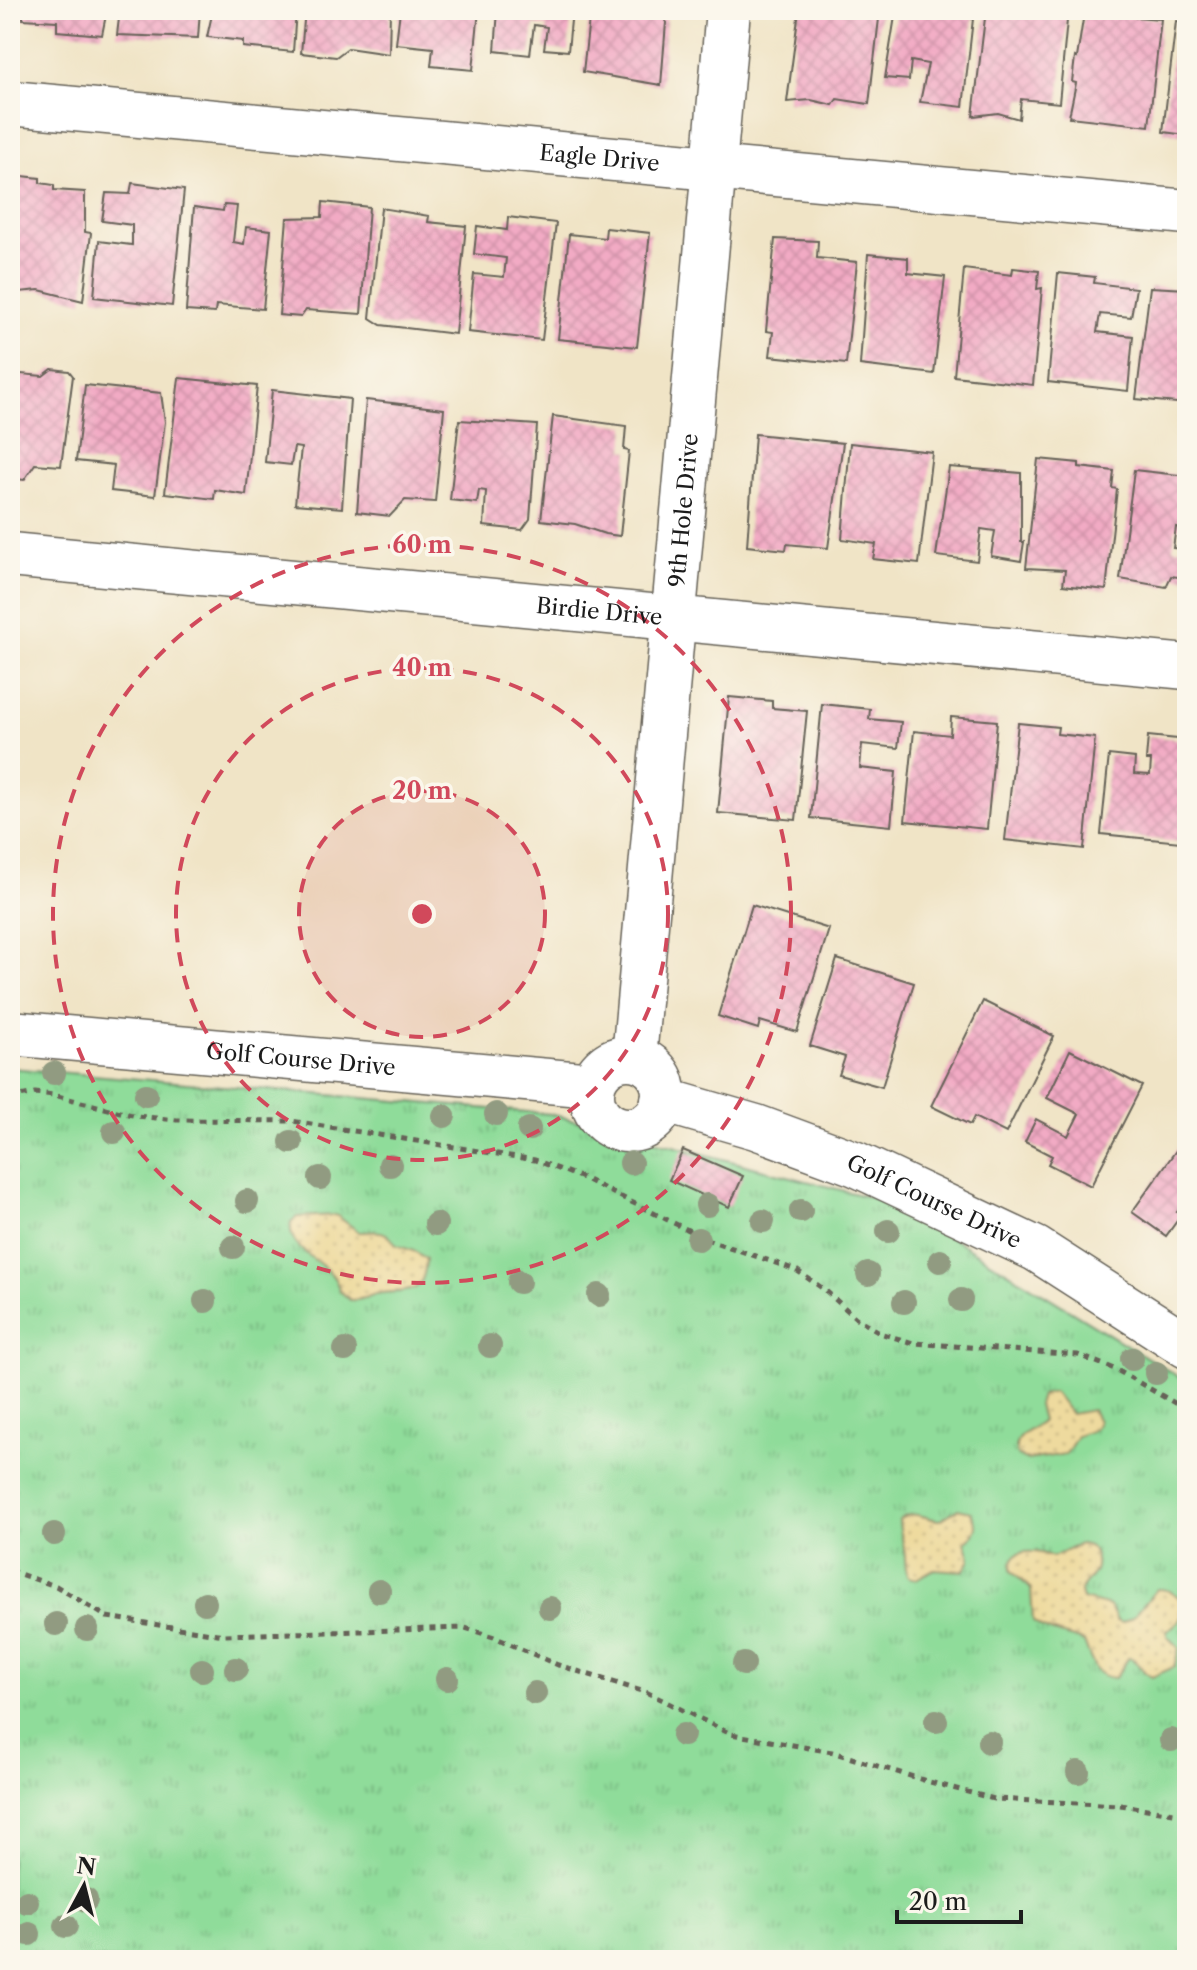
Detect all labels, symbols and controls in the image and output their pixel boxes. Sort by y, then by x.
street label: Eagle Drive [538,139,661,177]
street label: 9th Hole Drive [663,432,704,588]
text: 60 m [392,530,452,559]
street label: Birdie Drive [535,592,664,631]
text: 40 m [392,653,452,682]
text: 20 m [392,776,452,805]
centre of rings [408,900,436,928]
street label: Golf Course Drive [205,1038,397,1081]
street label: Golf Course Drive [842,1149,1026,1254]
north arrow [44,1846,124,1926]
text: N [75,1852,98,1881]
scale bar [897,1874,1021,1924]
text: 20 m [909,1887,967,1916]

